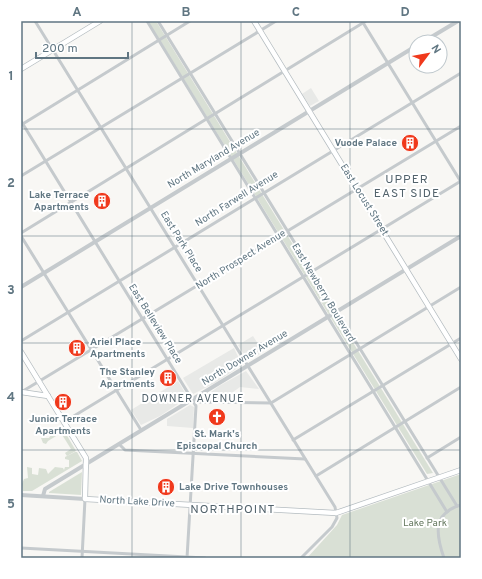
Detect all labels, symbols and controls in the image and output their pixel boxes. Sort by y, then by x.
text: A [72,5,82,21]
text: B [182,5,191,21]
text: C [292,5,300,21]
text: D [400,5,410,21]
scale bar [36,34,128,60]
north arrow [408,34,448,74]
text: 200 m [42,41,78,57]
text: N [428,42,444,56]
text: 1 [8,69,14,85]
street label: North Maryland Avenue [165,126,263,192]
building icon: Vuode Palace [400,133,420,153]
place label: Vuode Palace [334,137,397,150]
street label: East Locust Street [337,162,391,238]
street label: North Farwell Avenue [193,168,281,230]
district label: UPPER EAST SIDE [374,172,440,202]
text: 2 [7,176,15,192]
place label: Lake Terrace Apartments [29,189,89,214]
building icon: Lake Terrace Apartments [92,191,112,211]
street label: East Park Place [157,209,205,275]
street label: North Prospect Avenue [194,227,288,293]
street label: East Newberry Boulevard [288,241,358,345]
street label: East Belleview Place [125,282,185,366]
text: 3 [7,283,15,299]
street label: North Downer Avenue [200,327,290,389]
place label: Ariel Place Apartments [90,336,145,361]
building icon: Ariel Place Apartments [67,338,87,358]
place label: The Stanley Apartments [100,366,155,391]
building icon: The Stanley Apartments [158,368,178,388]
text: 4 [7,390,15,406]
building icon: Junior Terrace Apartments [53,392,73,412]
district label: DOWNER AVENUE [142,392,244,406]
church icon: St. Mark's Episcopal Church [207,407,227,427]
place label: Junior Terrace Apartments [29,413,97,438]
place label: St. Mark's Episcopal Church [177,428,258,453]
building icon: Lake Drive Townhouses [156,477,176,497]
place label: Lake Drive Townhouses [179,481,288,494]
street label: North Lake Drive [99,494,175,510]
text: 5 [7,497,15,513]
district label: NORTHPOINT [190,502,276,518]
park label: Lake Park [403,517,447,530]

